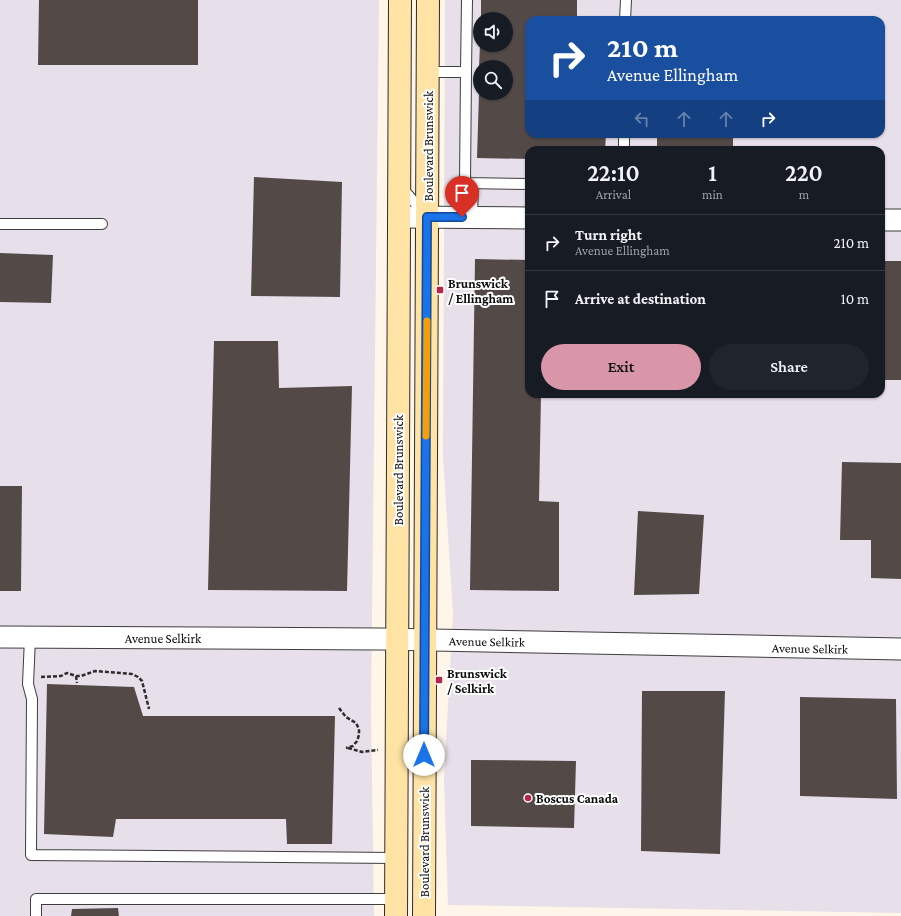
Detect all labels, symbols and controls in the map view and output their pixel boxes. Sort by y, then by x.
map controls [473,12,513,100]
button: sound [473,12,513,52]
icon: right [541,32,593,84]
text: 210 m [607,32,678,63]
button: search [473,60,513,100]
text: Avenue Ellingham [607,65,738,85]
street label: Boulevard Brunswick [421,90,436,201]
icon: left [631,108,653,130]
icon: ahead [673,108,695,130]
icon: ahead [715,108,737,130]
icon: right [757,108,779,130]
text: 22:10 [587,159,640,186]
text: 1 [708,159,717,186]
text: 220 [785,159,823,186]
pin [445,176,479,217]
icon: arrive [451,182,473,204]
text: Arrival [596,187,631,202]
text: min [702,187,723,202]
text: m [799,187,809,202]
text: Turn right [575,227,642,243]
icon: right [541,232,563,254]
text: 210 m [834,235,869,251]
text: Avenue Ellingham [575,243,670,258]
place label: Brunswick / Ellingham [448,276,513,306]
marker: Brunswick / Ellingham [435,285,445,295]
icon: arrive [541,288,563,310]
text: Arrive at destination [575,291,706,307]
text: 10 m [841,291,869,307]
button: Exit [541,344,701,390]
button: Share [709,344,869,390]
street label: Boulevard Brunswick [391,414,406,525]
street label: Avenue Selkirk [125,631,202,646]
street label: Avenue Selkirk [449,633,526,650]
street label: Avenue Selkirk [772,640,849,657]
place label: Brunswick / Selkirk [447,666,508,696]
marker: Brunswick / Selkirk [434,675,444,685]
position arrow [403,734,445,776]
street label: Boulevard Brunswick [417,786,432,897]
place label: Boscus Canada [536,791,619,806]
marker: Boscus Canada [523,793,533,803]

